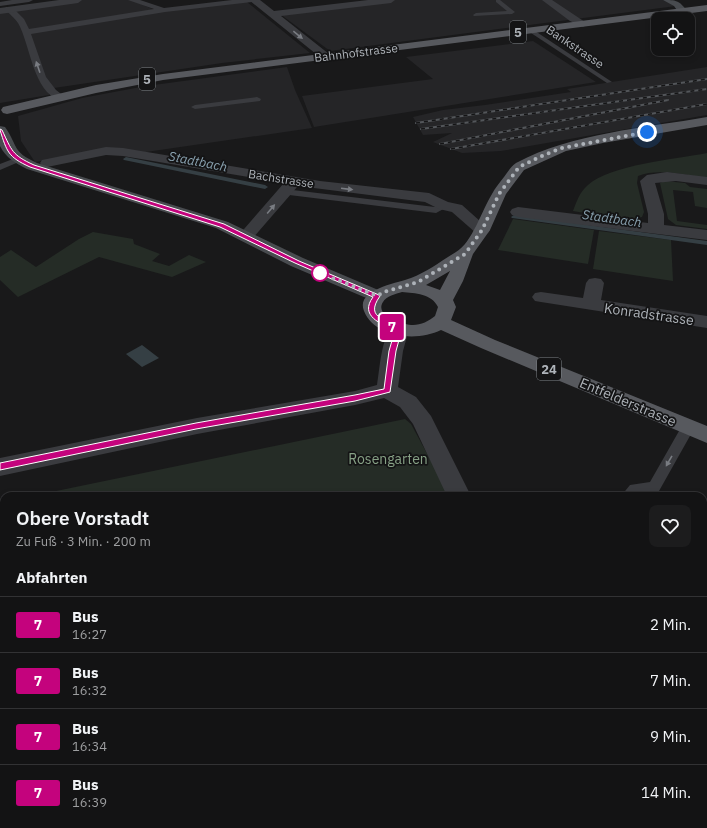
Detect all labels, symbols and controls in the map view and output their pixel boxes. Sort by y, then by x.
map controls [651,12,695,56]
button: locate [651,12,695,56]
road number: 5 [510,21,526,43]
street label: Bankstrasse [544,22,607,72]
one-way arrow [293,31,304,39]
street label: Bahnhofstrasse [313,40,399,65]
one-way arrow [35,61,41,73]
road number: 5 [139,68,155,90]
your location [637,122,657,142]
water label: Stadtbach [167,147,229,176]
street label: Bachstrasse [247,166,315,191]
one-way arrow [341,185,353,192]
one-way arrow [266,203,275,214]
water label: Stadtbach [581,206,643,231]
unlabelled marker [311,264,329,282]
street label: Konradstrasse [603,299,695,329]
line badge: 7 [379,314,405,340]
text: 7 [388,318,396,336]
road number: 24 [537,358,561,380]
street label: Entfelderstrasse [577,374,679,431]
park label: Rosengarten [348,450,428,468]
one-way arrow [666,455,673,467]
button: heart [649,505,691,547]
text: Obere Vorstadt [16,506,149,530]
text: Zu Fuß · 3 Min. · 200 m [16,533,151,550]
text: Abfahrten [16,568,87,587]
text: Bus [72,607,99,626]
text: 2 Min. [650,615,691,634]
text: 7 [34,616,42,634]
text: 16:27 [72,626,107,643]
text: Bus [72,663,99,682]
text: 7 Min. [650,671,691,690]
text: 7 [34,672,42,690]
text: 16:32 [72,682,107,699]
text: Bus [72,719,99,738]
text: 9 Min. [650,727,691,746]
text: 7 [34,728,42,746]
text: 16:34 [72,738,107,755]
text: Bus [72,775,99,794]
text: 14 Min. [641,783,691,802]
text: 7 [34,784,42,802]
text: 16:39 [72,794,107,811]

